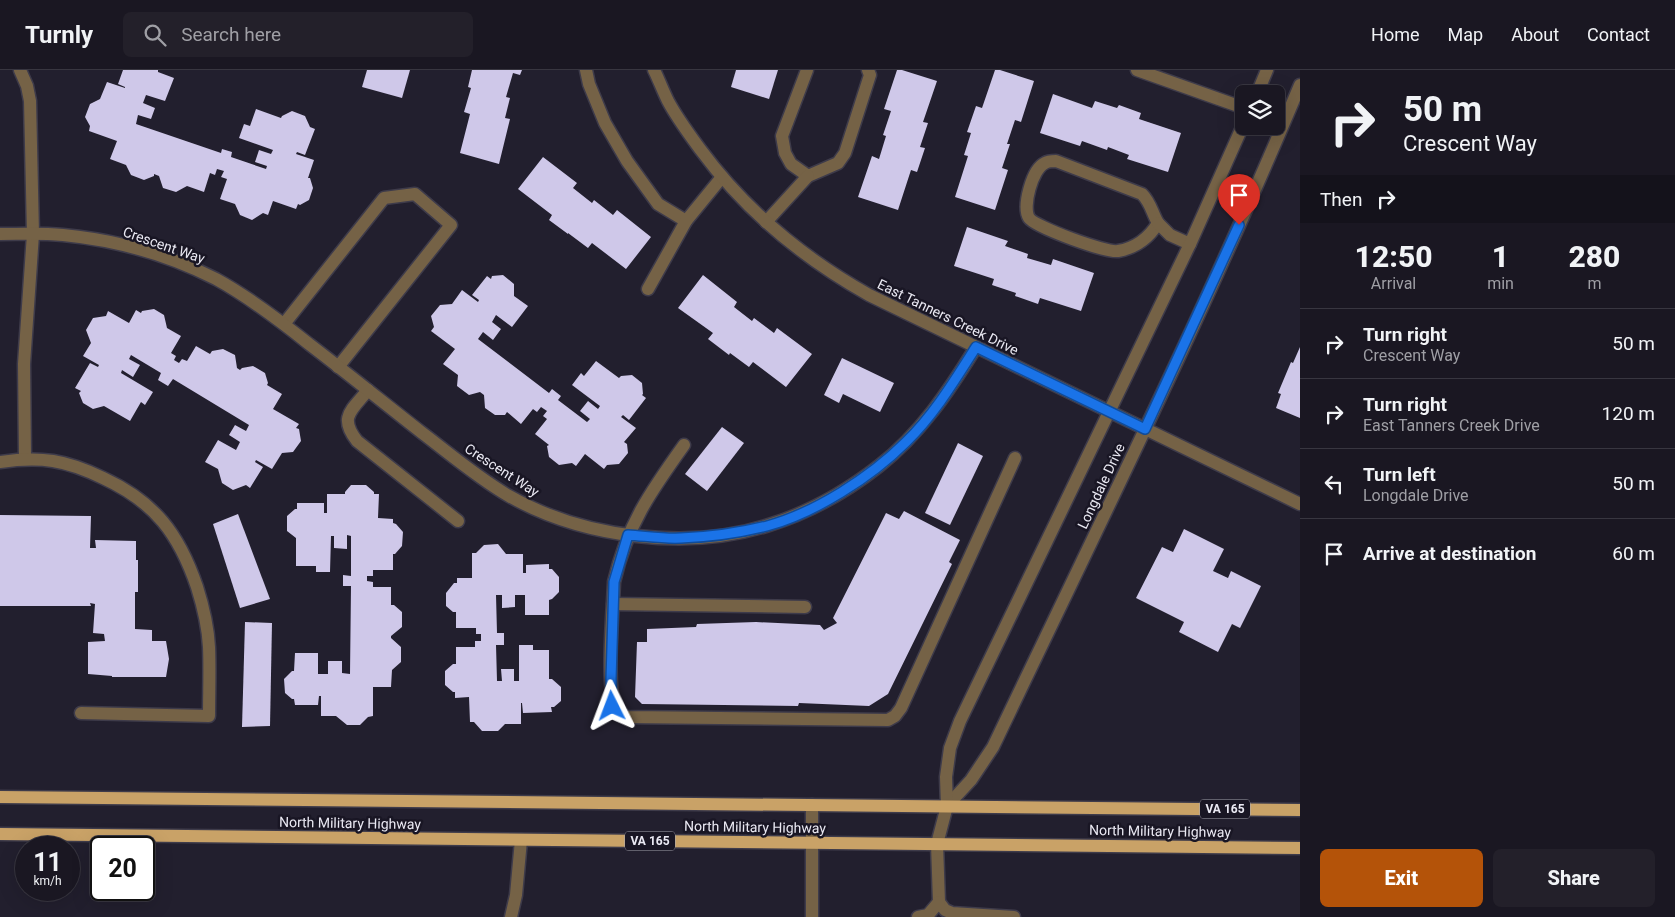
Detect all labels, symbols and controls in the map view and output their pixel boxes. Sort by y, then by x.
search box [123,12,473,57]
text: Turnly [25,21,93,49]
icon: search [141,21,169,49]
text: Search here [181,23,281,46]
text: Home [1371,24,1420,45]
text: Map [1448,24,1483,45]
text: About [1511,24,1559,45]
text: Contact [1587,24,1650,45]
map controls [1235,85,1285,135]
button: layers [1235,85,1285,135]
text: 50 m [1403,89,1482,130]
icon: right [1320,90,1385,155]
text: Crescent Way [1403,131,1537,156]
pin [1218,174,1260,225]
icon: arrive [1225,181,1253,209]
icon: right [1372,185,1400,213]
text: Then [1320,188,1362,211]
street label: Crescent Way [121,224,207,267]
text: 12:50 [1355,239,1433,274]
text: 1 [1492,239,1509,274]
text: 280 [1568,239,1620,274]
text: Arrival [1371,274,1416,293]
text: min [1487,274,1514,293]
text: m [1587,274,1601,293]
street label: East Tanners Creek Drive [875,276,1021,358]
text: Turn right [1363,323,1447,346]
icon: right [1320,330,1348,358]
text: 50 m [1612,332,1655,355]
text: Crescent Way [1363,346,1460,365]
text: Turn right [1363,393,1447,416]
icon: right [1320,400,1348,428]
text: 120 m [1602,402,1655,425]
text: East Tanners Creek Drive [1363,416,1540,435]
street label: Crescent Way [462,440,542,500]
street label: Longdale Drive [1074,441,1128,531]
text: Turn left [1363,463,1436,486]
icon: left [1320,470,1348,498]
text: 50 m [1612,472,1655,495]
text: Longdale Drive [1363,486,1469,505]
icon: arrive [1320,540,1348,568]
text: Arrive at destination [1363,542,1536,565]
text: 60 m [1612,542,1655,565]
position arrow [585,679,637,731]
road number: VA 165 [1200,800,1250,819]
street label: North Military Highway [279,814,422,832]
street label: North Military Highway [684,818,827,836]
street label: North Military Highway [1089,822,1232,840]
road number: VA 165 [625,831,675,850]
speed limit sign: 20 [90,836,155,901]
text: 11 [33,848,62,877]
button: Exit [1320,849,1483,907]
button: Share [1493,849,1655,907]
text: km/h [33,874,62,888]

